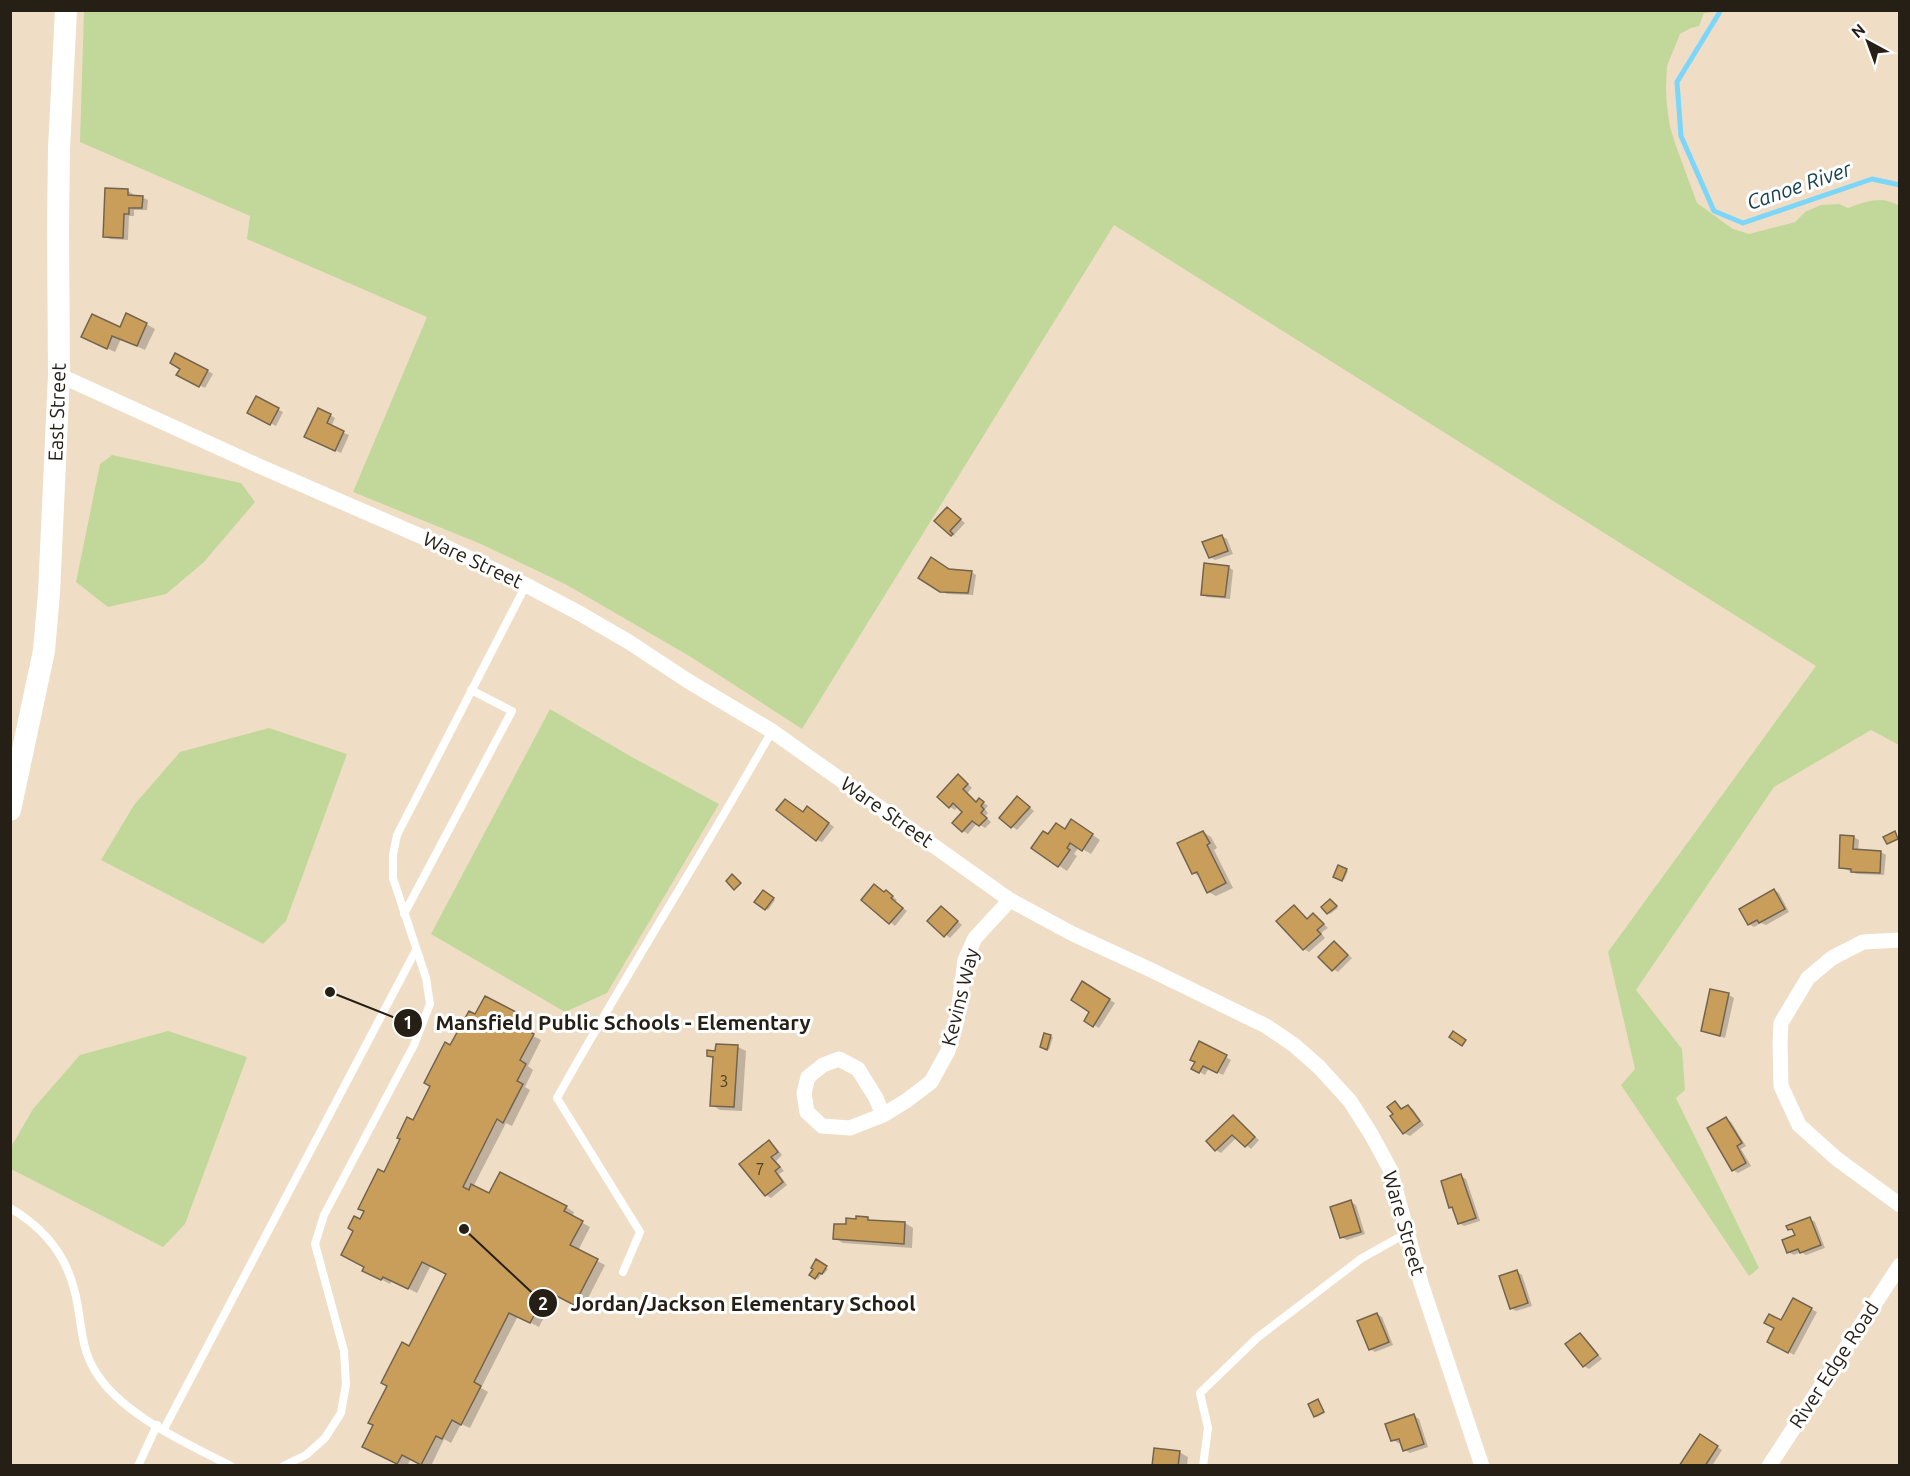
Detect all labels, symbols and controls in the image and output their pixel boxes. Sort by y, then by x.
north arrow [1838,12,1898,72]
text: N [1848,20,1869,41]
water label: Canoe River [1743,156,1855,214]
street label: East Street [43,362,70,462]
street label: Ware Street [420,526,527,593]
street label: Ware Street [837,771,938,852]
street label: Kevins Way [936,945,983,1048]
callout: Mansfield Public Schools - Elementary [393,1003,822,1042]
text: Mansfield Public Schools - Elementary [435,1010,811,1034]
text: 1 [403,1012,413,1032]
house number: 3 [719,1072,729,1090]
house number: 7 [755,1160,765,1178]
street label: Ware Street [1379,1168,1430,1278]
callout: Jordan/Jackson Elementary School [528,1284,927,1323]
text: Jordan/Jackson Elementary School [570,1291,916,1315]
text: 2 [538,1293,548,1313]
street label: River Edge Road [1784,1297,1883,1432]

